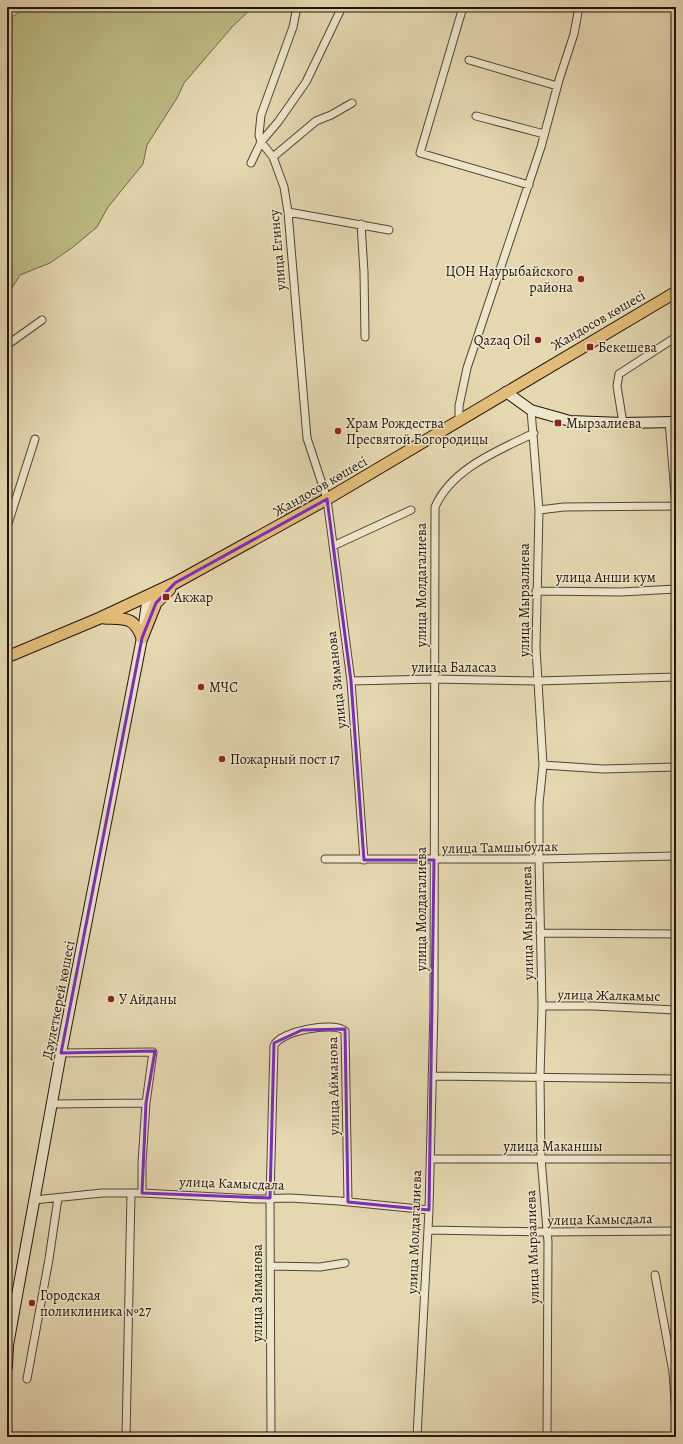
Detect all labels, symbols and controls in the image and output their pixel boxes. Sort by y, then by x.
street label: улица Егинсу [264,208,291,292]
place label: ЦОН Наурыбайского района [445,262,574,297]
marker: ЦОН Наурыбайского района [576,274,586,284]
street label: Жандосов көшесі [548,286,649,355]
place label: Qazaq Oil [474,331,531,350]
marker: Qazaq Oil [533,335,543,345]
place label: Бекешева [598,338,658,357]
marker: Бекешева [585,342,595,352]
place label: Храм Рождества Пресвятой Богородицы [346,414,488,449]
place label: Мырзалиева [566,414,642,433]
marker: Мырзалиева [553,418,563,428]
marker: Храм Рождества Пресвятой Богородицы [333,426,343,436]
street label: Жандосов көшесі [270,452,371,521]
street label: улица Молдагалиева [412,522,431,648]
street label: улица Мырзалиева [515,542,534,658]
street label: улица Анши кум [555,568,656,587]
place label: Акжар [173,588,213,607]
marker: Акжар [161,592,171,602]
street label: улица Зиманова [322,630,351,731]
street label: улица Баласаз [410,658,497,677]
place label: МЧС [209,678,238,697]
marker: МЧС [196,682,206,692]
place label: Пожарный пост 17 [230,750,340,769]
marker: Пожарный пост 17 [217,754,227,764]
street label: улица Тамшыбулак [441,837,558,858]
street label: улица Молдагалиева [412,846,431,972]
street label: улица Мырзалиева [517,865,538,981]
street label: Дәулеткерей көшесі [38,939,79,1061]
street label: улица Жалкамыс [556,985,661,1006]
place label: У Айданы [119,990,177,1009]
marker: У Айданы [106,994,116,1004]
street label: улица Айманова [323,1036,344,1137]
street label: улица Маканшы [502,1137,603,1156]
street label: улица Молдагалиева [403,1169,426,1296]
street label: улица Камысдала [178,1172,285,1195]
street label: улица Мырзалиева [521,1189,544,1305]
street label: улица Камысдала [546,1209,653,1230]
street label: улица Зиманова [248,1243,267,1343]
place label: Городская поликлиника №27 [40,1286,151,1321]
marker: Городская поликлиника №27 [27,1298,37,1308]

